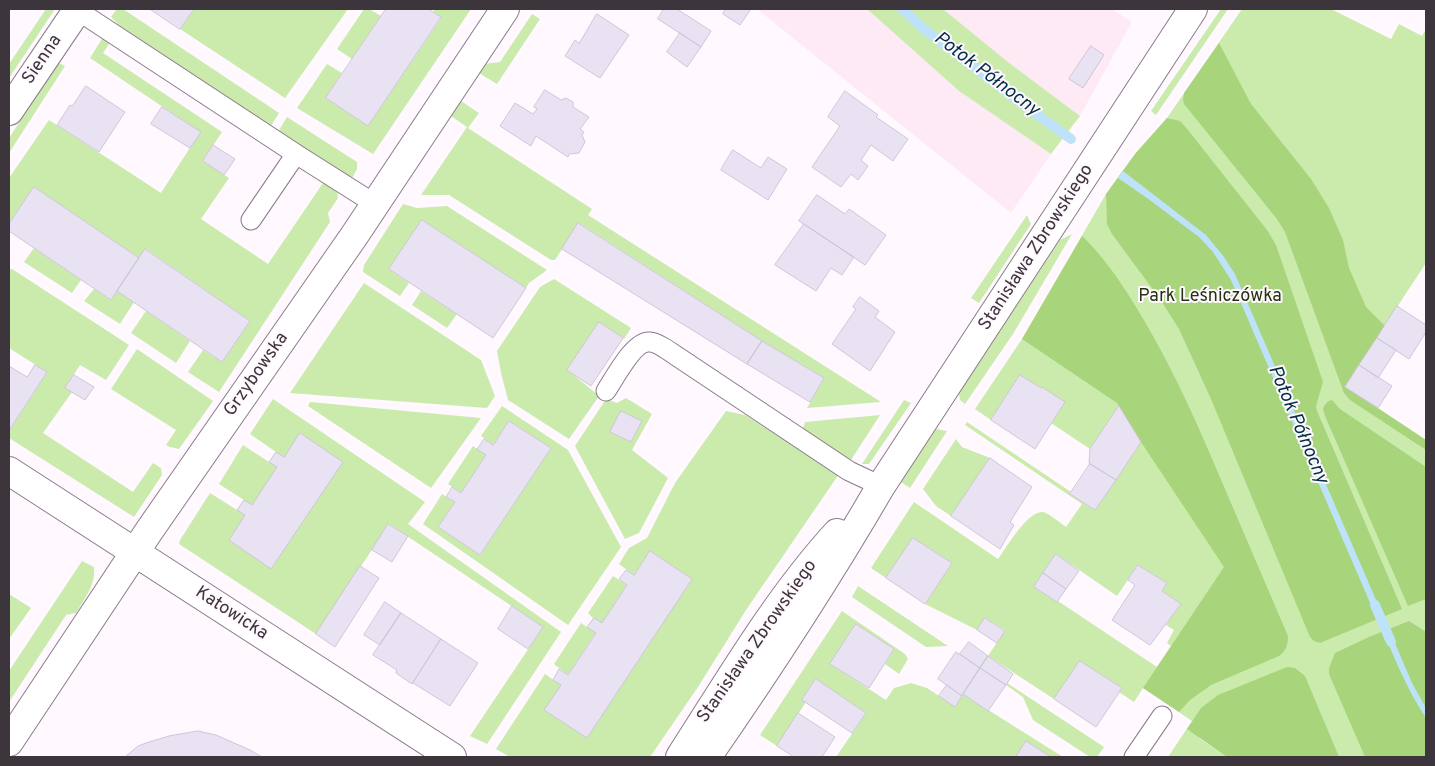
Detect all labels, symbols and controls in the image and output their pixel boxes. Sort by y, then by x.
water label: Potok Północny [929,28,1043,122]
street label: Sienna [19,31,67,89]
street label: Stanisława Zbrowskiego [975,161,1099,335]
park label: Park Leśniczówka [1138,286,1282,308]
street label: Grzybowska [220,329,294,421]
water label: Potok Północny [1262,362,1332,488]
street label: Stanisława Zbrowskiego [693,556,823,728]
street label: Katowicka [191,583,271,645]

